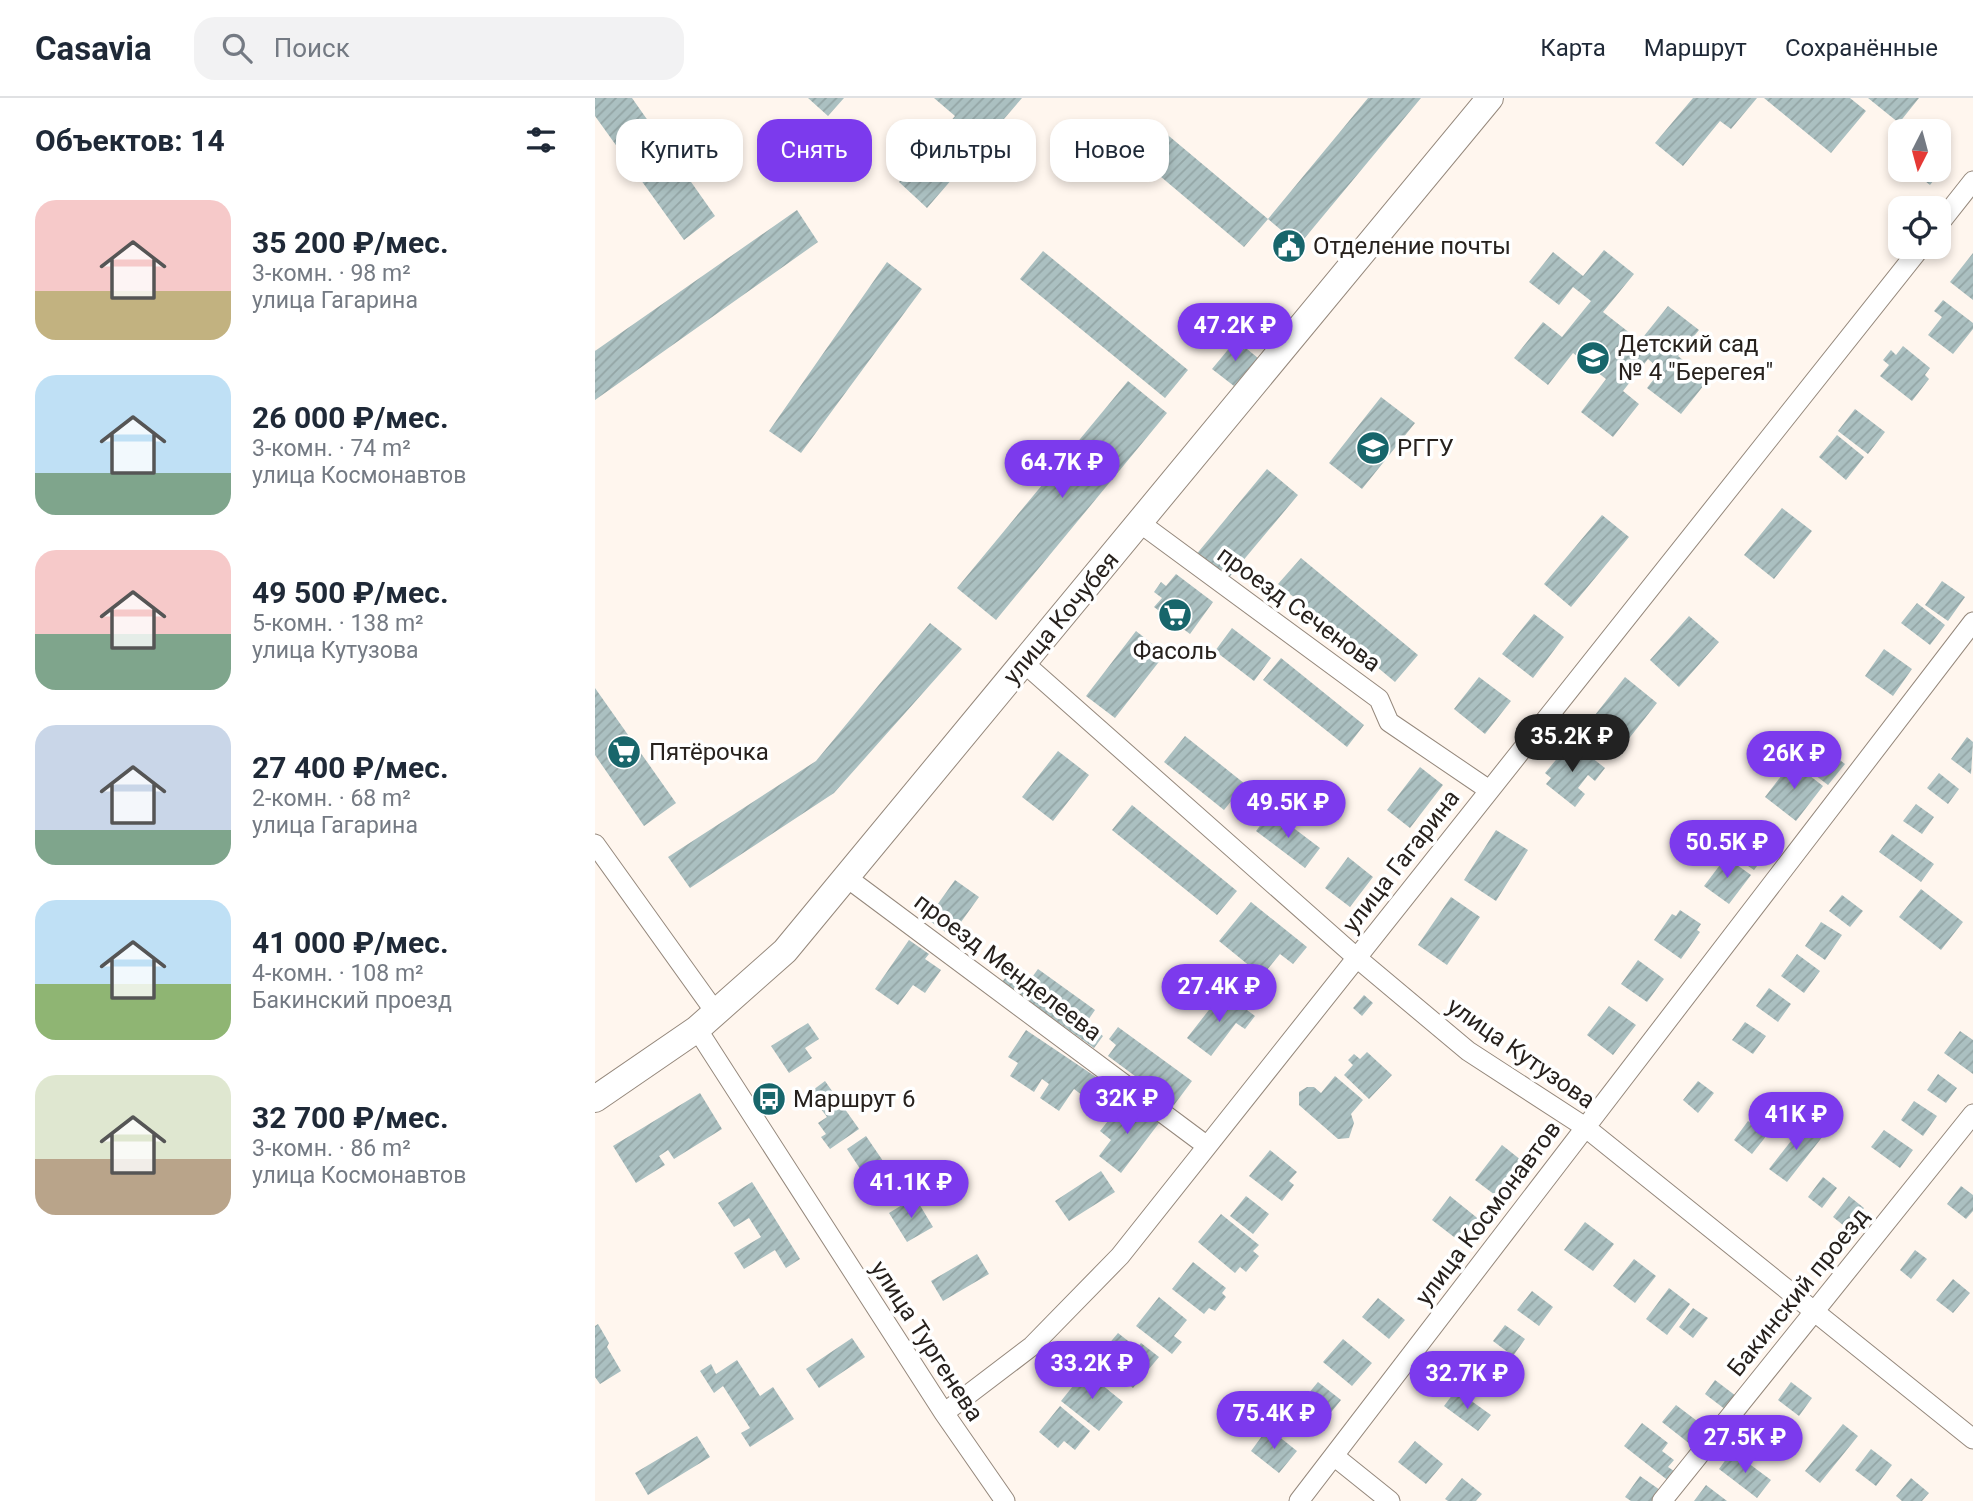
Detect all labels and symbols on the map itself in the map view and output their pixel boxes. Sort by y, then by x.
north arrow [1888,119,1951,182]
public building icon: Отделение почты [1270,227,1308,265]
place label: Отделение почты [1313,232,1511,260]
pin: 47.2K ₽ [1170,303,1300,363]
place label: Детский сад № 4 "Берегея" [1618,330,1773,386]
school or university icon: Детский сад № 4 "Берегея" [1574,339,1612,377]
school or university icon: РГГУ [1354,429,1392,467]
place label: РГГУ [1397,434,1454,462]
pin: 64.7K ₽ [997,440,1127,500]
street label: проезд Сеченова [1212,540,1386,678]
street label: улица Кочубея [997,546,1125,690]
supermarket icon: Фасоль [1156,596,1194,634]
place label: Фасоль [1133,637,1217,665]
pin: 35.2K ₽ [1507,714,1637,774]
pin: 26K ₽ [1745,732,1843,791]
supermarket icon: Пятёрочка [605,733,643,771]
place label: Пятёрочка [649,738,769,766]
pin: 49.5K ₽ [1223,780,1353,840]
street label: улица Гагарина [1337,784,1465,938]
pin: 50.5K ₽ [1662,820,1792,880]
street label: проезд Менделеева [909,887,1107,1047]
pin: 27.4K ₽ [1154,964,1284,1024]
street label: улица Кутузова [1442,992,1600,1114]
pin: 32K ₽ [1078,1076,1176,1136]
bus stop icon: Маршрут 6 [750,1080,788,1118]
place label: Маршрут 6 [793,1085,916,1113]
pin: 41K ₽ [1747,1093,1845,1152]
street label: улица Космонавтов [1410,1115,1566,1311]
pin: 41.1K ₽ [846,1160,976,1220]
street label: Бакинский проезд [1722,1202,1874,1382]
street label: улица Тургенева [865,1256,989,1426]
pin: 33.2K ₽ [1027,1342,1157,1401]
pin: 32.7K ₽ [1402,1352,1532,1411]
pin: 75.4K ₽ [1209,1392,1339,1451]
pin: 27.5K ₽ [1680,1416,1810,1475]

